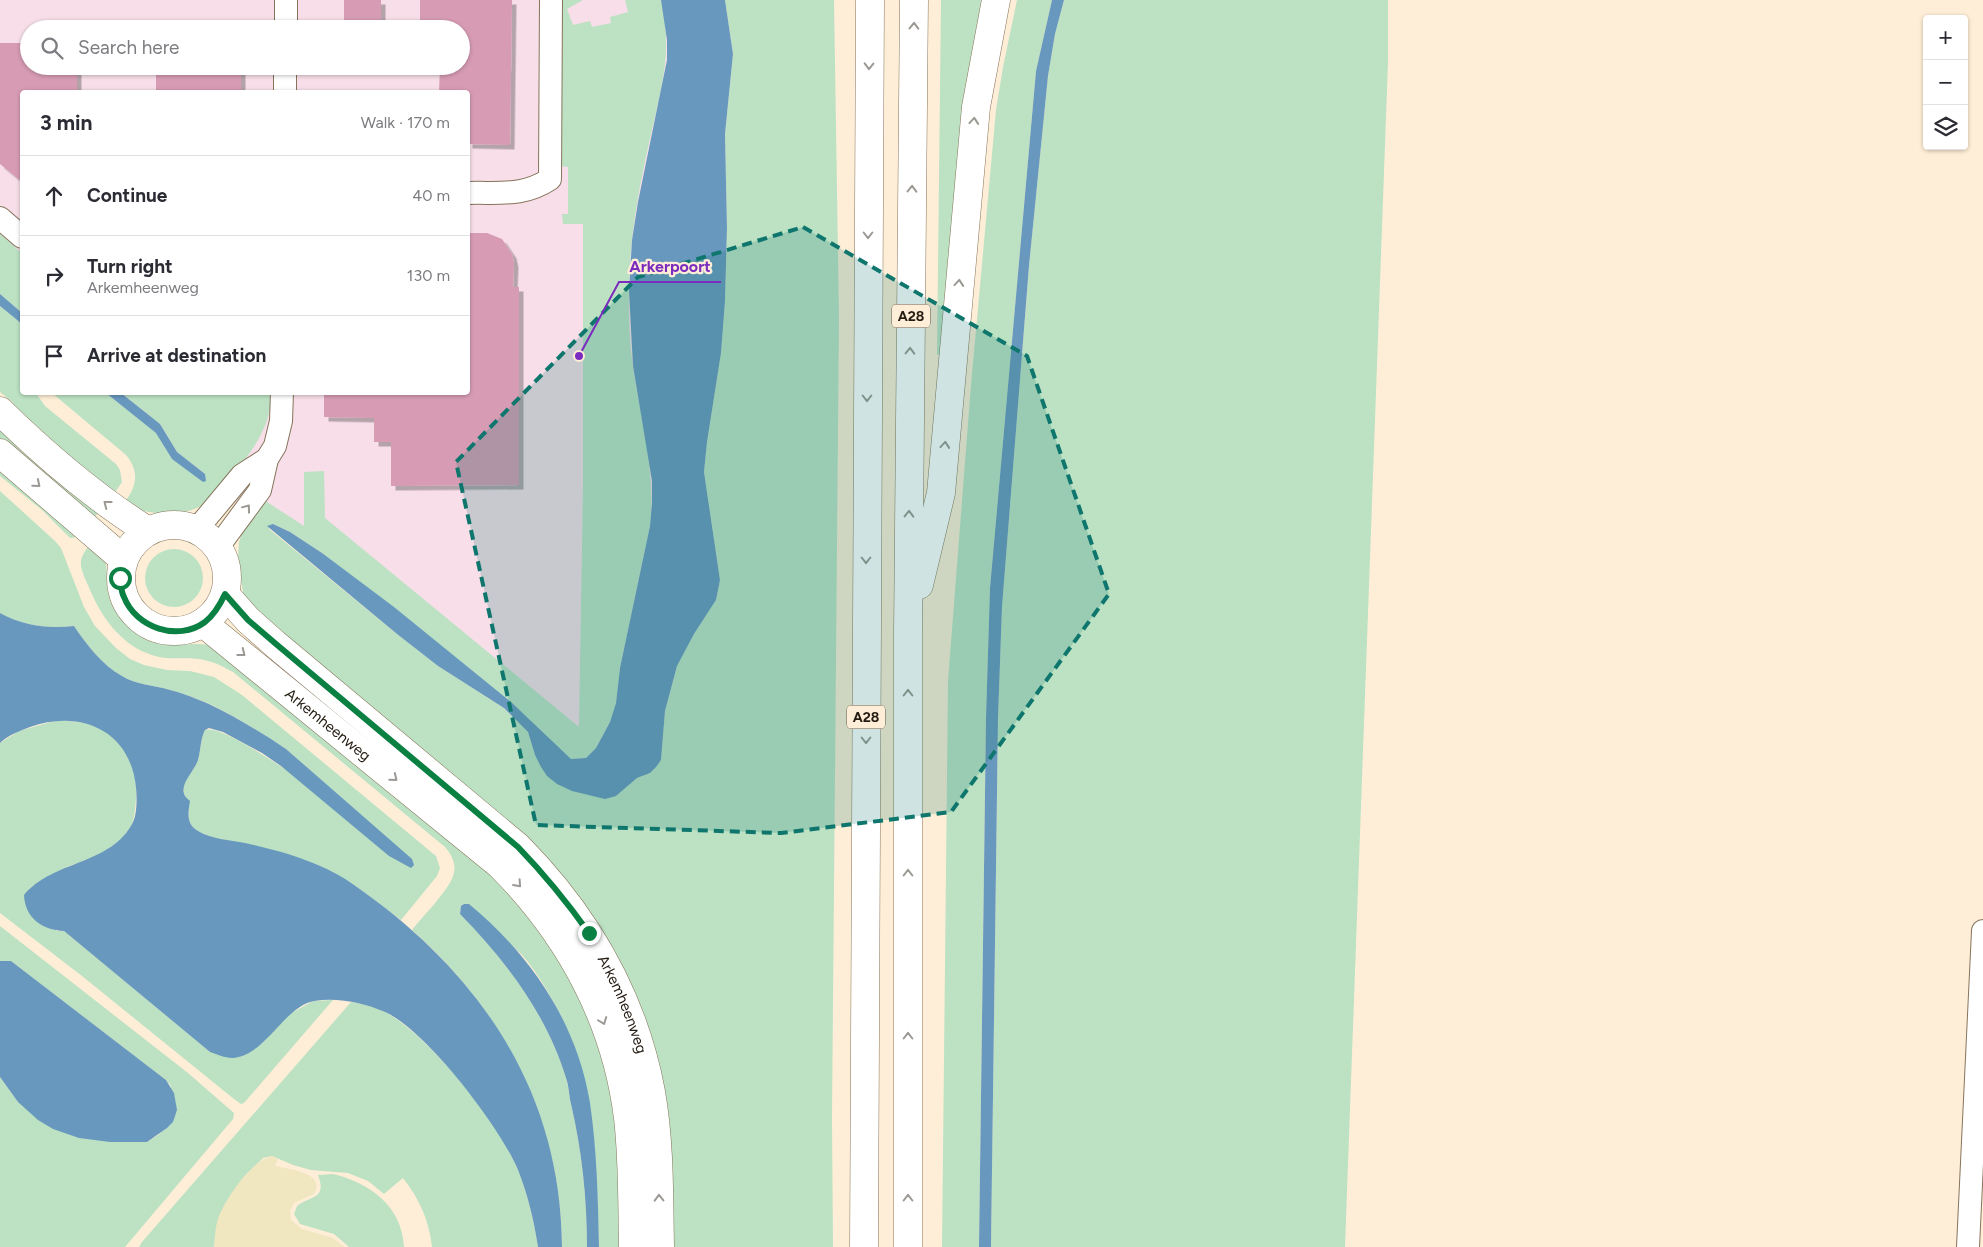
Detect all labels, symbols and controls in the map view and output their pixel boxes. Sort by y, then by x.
map controls [1923,15,1968,150]
button: + [1923,15,1968,60]
search box [20,20,470,75]
one-way arrow [908,22,919,30]
icon: search [38,34,66,62]
text: Search here [78,36,180,59]
button: − [1923,60,1968,105]
one-way arrow [864,62,874,70]
button: layers [1923,105,1968,150]
text: 3 min [40,110,92,135]
text: Walk · 170 m [361,113,450,132]
one-way arrow [969,117,980,125]
icon: ahead [40,182,68,210]
text: Continue [87,184,167,207]
one-way arrow [907,185,917,192]
text: 40 m [412,186,450,205]
one-way arrow [863,232,873,240]
callout: Arkerpoort [619,251,721,282]
text: Turn right [87,255,173,278]
text: Arkerpoort [629,257,711,276]
icon: right [40,262,68,290]
text: 130 m [407,266,450,285]
text: Arkemheenweg [87,278,199,297]
one-way arrow [954,279,965,287]
road number: A28 [892,304,930,328]
icon: arrive [40,342,68,370]
text: Arrive at destination [87,344,266,367]
one-way arrow [905,347,915,355]
one-way arrow [862,394,872,402]
one-way arrow [939,441,950,449]
one-way arrow [31,479,40,487]
one-way arrow [104,501,113,510]
one-way arrow [241,504,250,514]
one-way arrow [904,510,914,518]
one-way arrow [861,557,872,565]
route start [109,567,132,590]
one-way arrow [236,648,245,657]
street label: Arkemheenweg [281,685,374,765]
one-way arrow [903,689,913,697]
road number: A28 [847,706,885,729]
one-way arrow [861,737,871,745]
one-way arrow [389,773,398,782]
one-way arrow [903,869,913,877]
one-way arrow [512,878,521,887]
route end [578,922,601,945]
street label: Arkemheenweg [594,952,651,1056]
one-way arrow [597,1016,607,1024]
one-way arrow [903,1032,913,1040]
one-way arrow [654,1194,664,1202]
one-way arrow [903,1194,913,1202]

